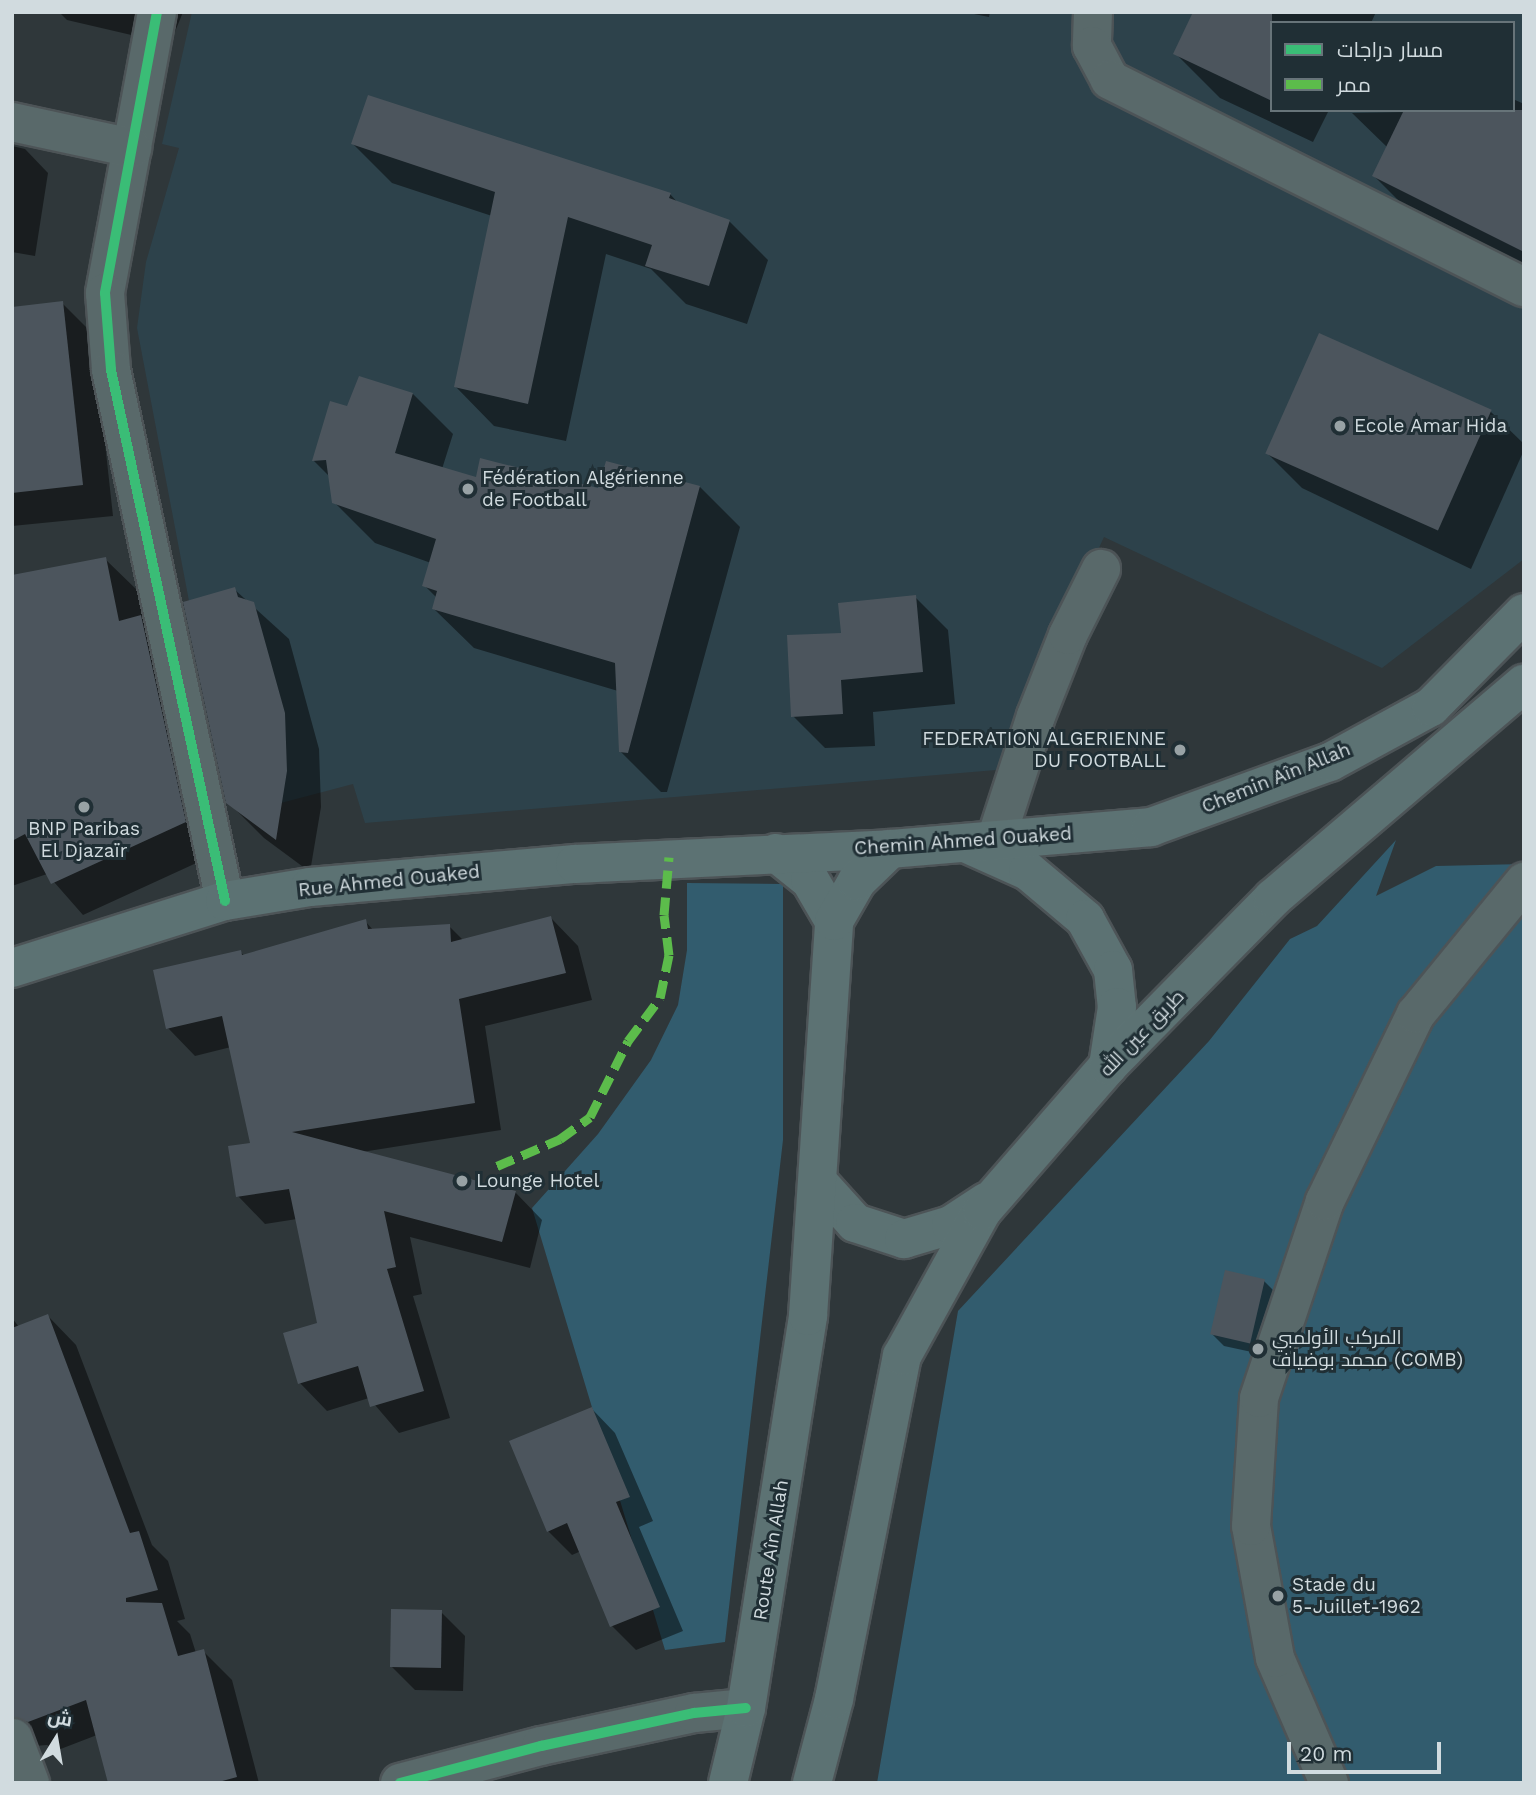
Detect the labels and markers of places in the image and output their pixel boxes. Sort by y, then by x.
place label: Ecole Amar Hida [1354,415,1508,437]
marker: Ecole Amar Hida [1332,418,1348,434]
place label: Fédération Algérienne de Football [482,467,685,511]
marker: Fédération Algérienne de Football [460,481,476,497]
place label: FEDERATION ALGERIENNE DU FOOTBALL [922,728,1166,772]
marker: FEDERATION ALGERIENNE DU FOOTBALL [1172,742,1188,758]
marker: BNP Paribas El Djazaïr [76,799,92,815]
place label: BNP Paribas El Djazaïr [28,818,140,862]
place label: Lounge Hotel [476,1170,599,1192]
marker: Lounge Hotel [454,1173,470,1189]
place label: المركب الأولمبي محمد بوضياف (COMB) [1272,1327,1462,1371]
marker: المركب الأولمبي محمد بوضياف (COMB) [1250,1341,1266,1357]
place label: Stade du 5-Juillet-1962 [1292,1574,1421,1618]
marker: Stade du 5-Juillet-1962 [1270,1588,1286,1604]

